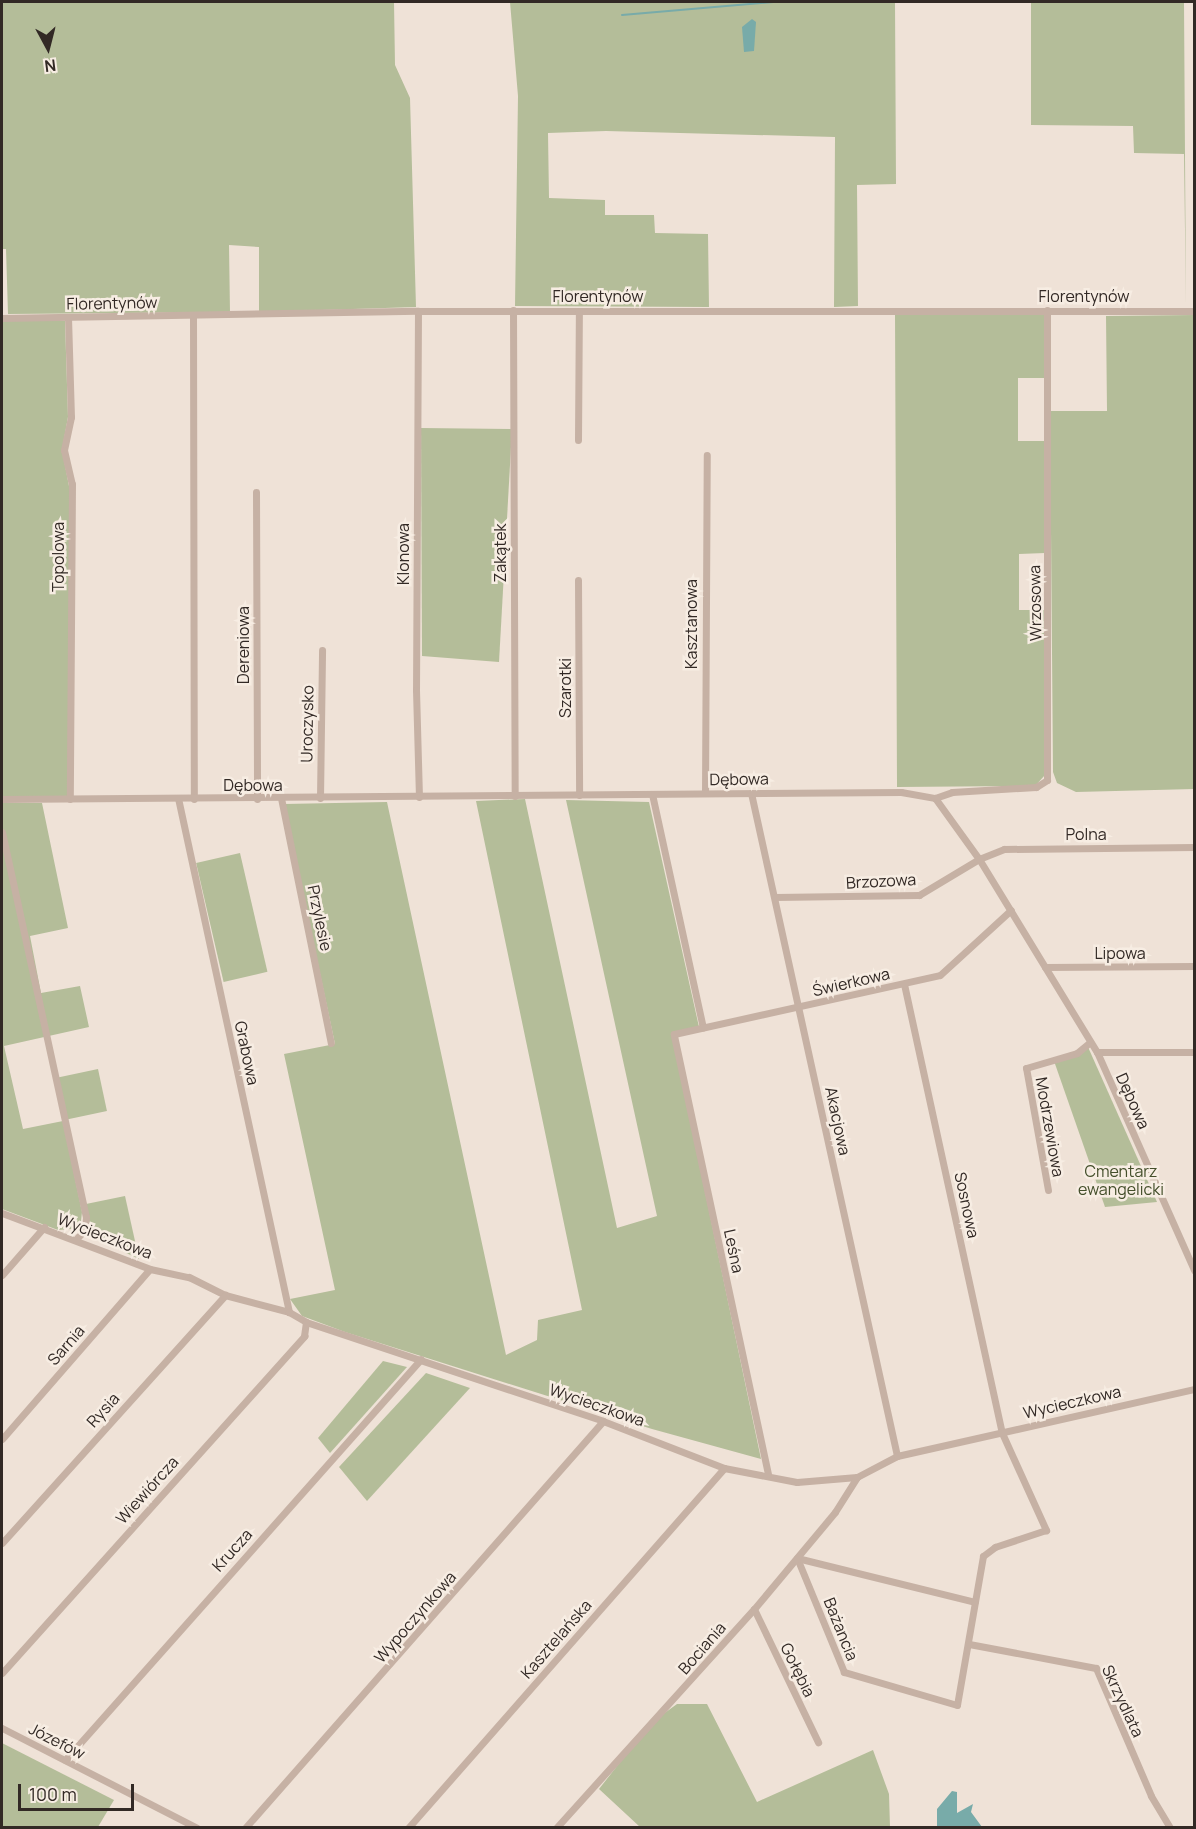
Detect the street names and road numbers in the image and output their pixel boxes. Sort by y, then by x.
street label: Florentynów [553,286,643,306]
street label: Florentynów [1039,286,1129,306]
street label: Florentynów [66,293,158,313]
street label: Topolowa [48,522,68,592]
street label: Klonowa [393,523,413,585]
street label: Zakątek [490,524,510,582]
street label: Wrzosowa [1025,565,1045,641]
street label: Kasztanowa [681,579,701,669]
street label: Dereniowa [233,606,253,684]
street label: Szarotki [555,658,575,718]
street label: Uroczysko [297,685,317,763]
street label: Dębowa [709,769,769,789]
street label: Dębowa [223,775,283,795]
street label: Polna [1065,824,1107,844]
street label: Brzozowa [845,870,917,892]
street label: Przylesie [304,883,336,953]
street label: Lipowa [1094,943,1146,963]
street label: Świerkowa [811,964,891,1000]
street label: Grabowa [231,1019,263,1087]
street label: Dębowa [1112,1070,1154,1132]
street label: Modrzewiowa [1032,1076,1068,1178]
street label: Akacjowa [821,1085,855,1157]
street label: Sosnowa [951,1170,983,1240]
street label: Wycieczkowa [55,1209,155,1263]
street label: Leśna [720,1227,748,1275]
street label: Sarnia [43,1321,89,1369]
street label: Wycieczkowa [547,1380,647,1430]
street label: Wycieczkowa [1021,1381,1123,1423]
street label: Rysia [83,1389,123,1431]
street label: Wiewiórcza [112,1452,182,1528]
street label: Krucza [208,1525,256,1575]
street label: Wypoczynkowa [370,1567,460,1667]
street label: Bażancia [820,1595,862,1663]
street label: Kasztelańska [517,1596,595,1682]
street label: Bociania [674,1618,730,1678]
street label: Gołębia [777,1640,819,1700]
street label: Skrzydlata [1098,1662,1148,1740]
street label: Józefów [26,1719,88,1763]

